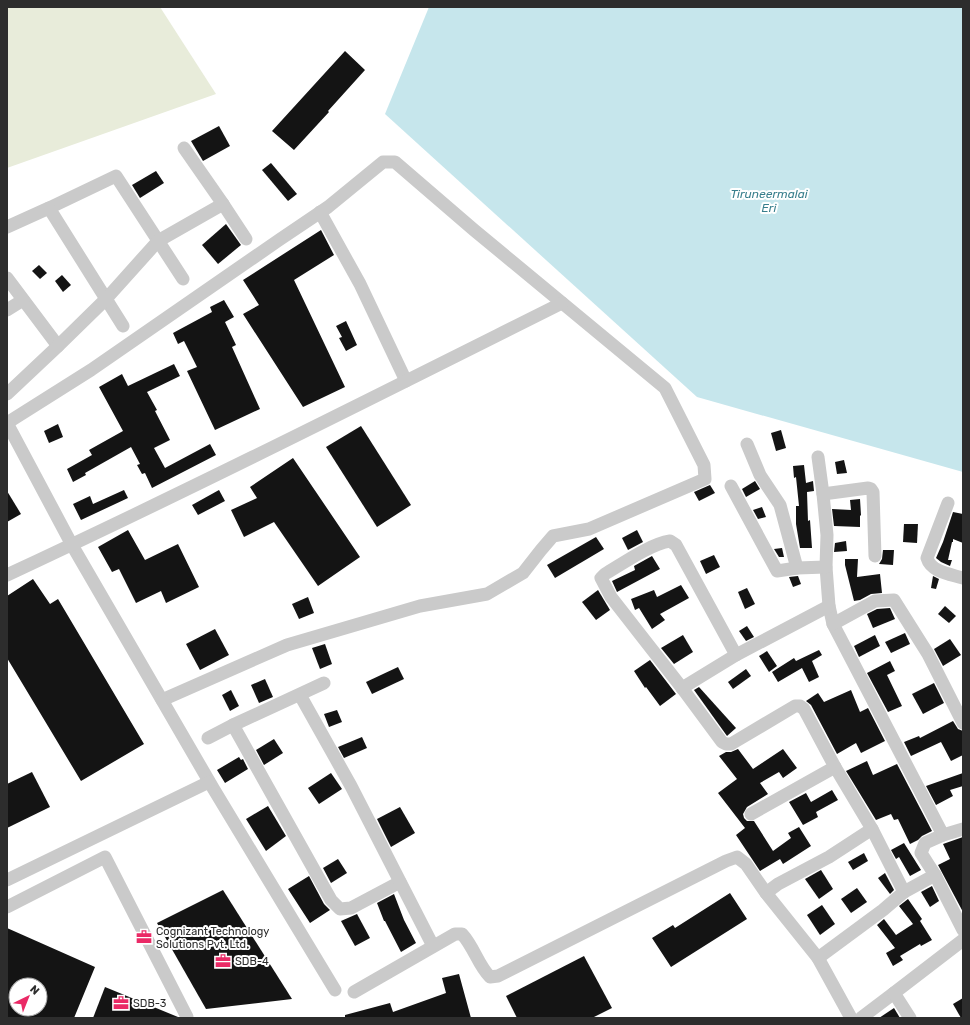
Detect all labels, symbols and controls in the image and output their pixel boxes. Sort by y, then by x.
water label: Tiruneermalai Eri [730,187,809,215]
place label: Cognizant Technology Solutions Pvt. Ltd. [156,925,269,951]
office icon: Cognizant Technology Solutions Pvt. Ltd. [135,928,153,946]
office icon: SDB-4 [214,952,232,970]
place label: SDB-4 [235,955,269,968]
north arrow [8,977,48,1017]
text: N [27,983,42,998]
office icon: SDB-3 [112,994,130,1012]
place label: SDB-3 [133,997,167,1010]

